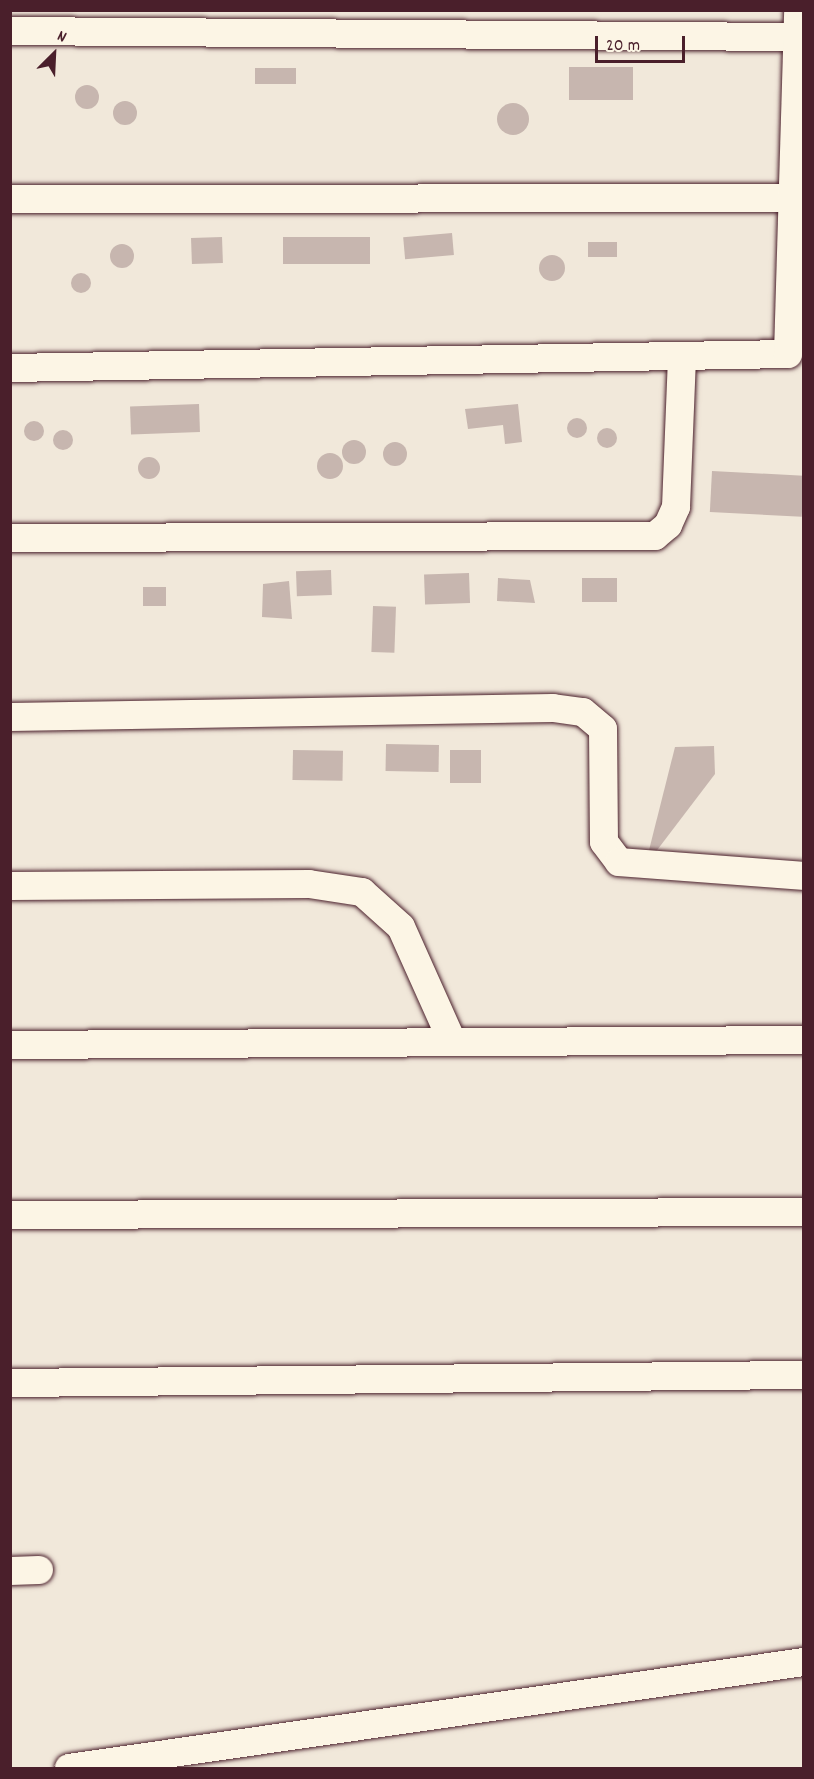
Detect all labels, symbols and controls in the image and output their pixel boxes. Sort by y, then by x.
north arrow [24,24,84,84]
scale bar [598,24,688,62]
text: N [53,25,70,49]
text: 20 m [606,34,640,59]

